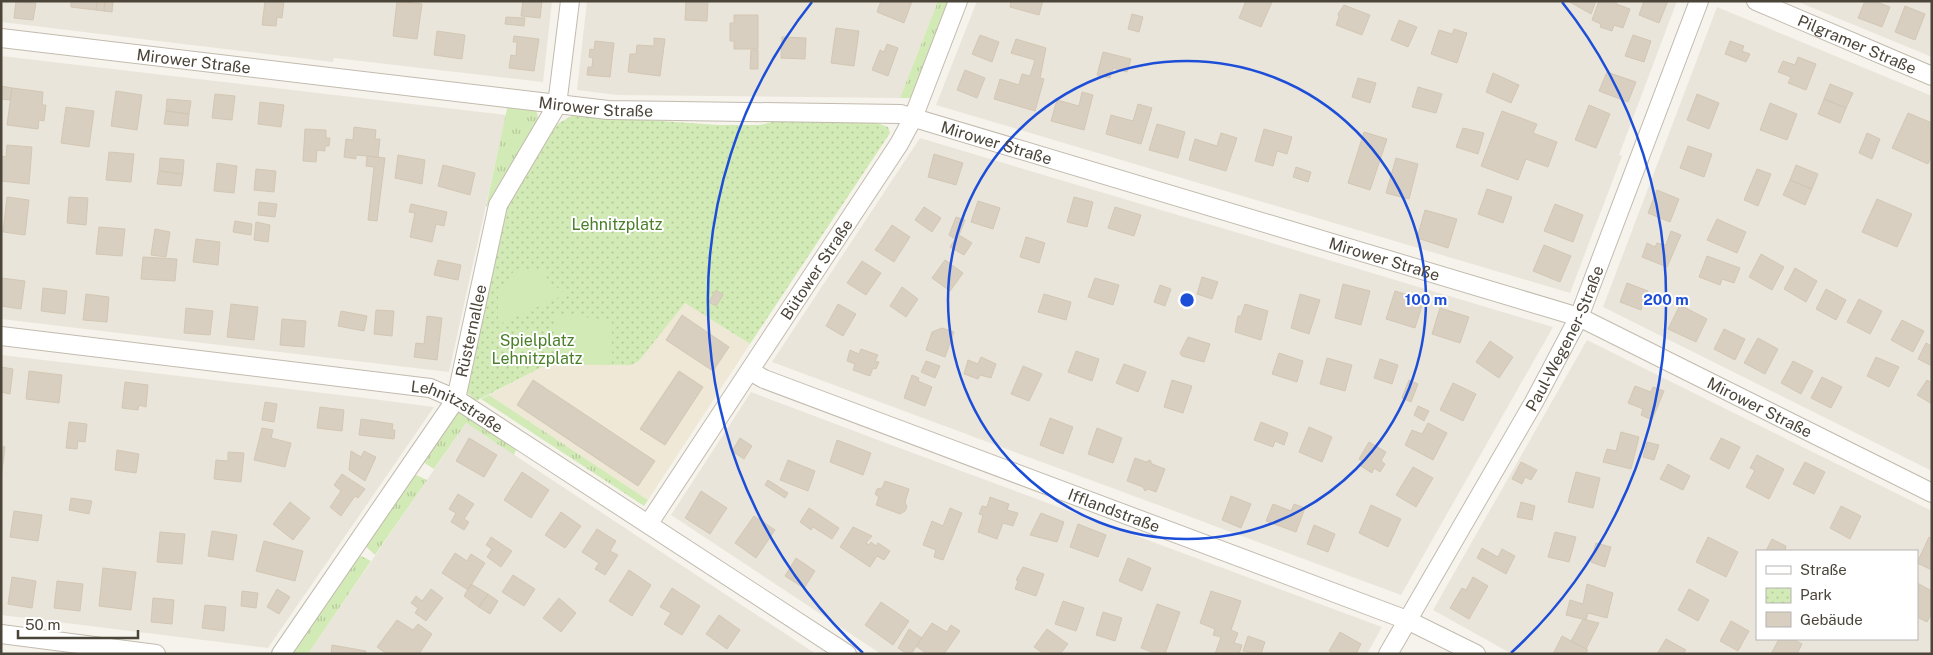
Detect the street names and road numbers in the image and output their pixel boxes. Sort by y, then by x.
street label: Pilgramer Straße [1795,10,1919,78]
street label: Mirower Straße [135,45,252,77]
street label: Mirower Straße [538,92,653,120]
street label: Mirower Straße [939,117,1054,168]
street label: Bütower Straße [776,215,856,323]
street label: Mirower Straße [1327,233,1442,284]
street label: Paul-Wegener-Straße [1521,263,1607,415]
street label: Rüsternallee [451,283,490,379]
street label: Mirower Straße [1704,373,1815,441]
street label: Lehnitzstraße [410,376,507,437]
street label: Ifflandstraße [1066,484,1163,536]

